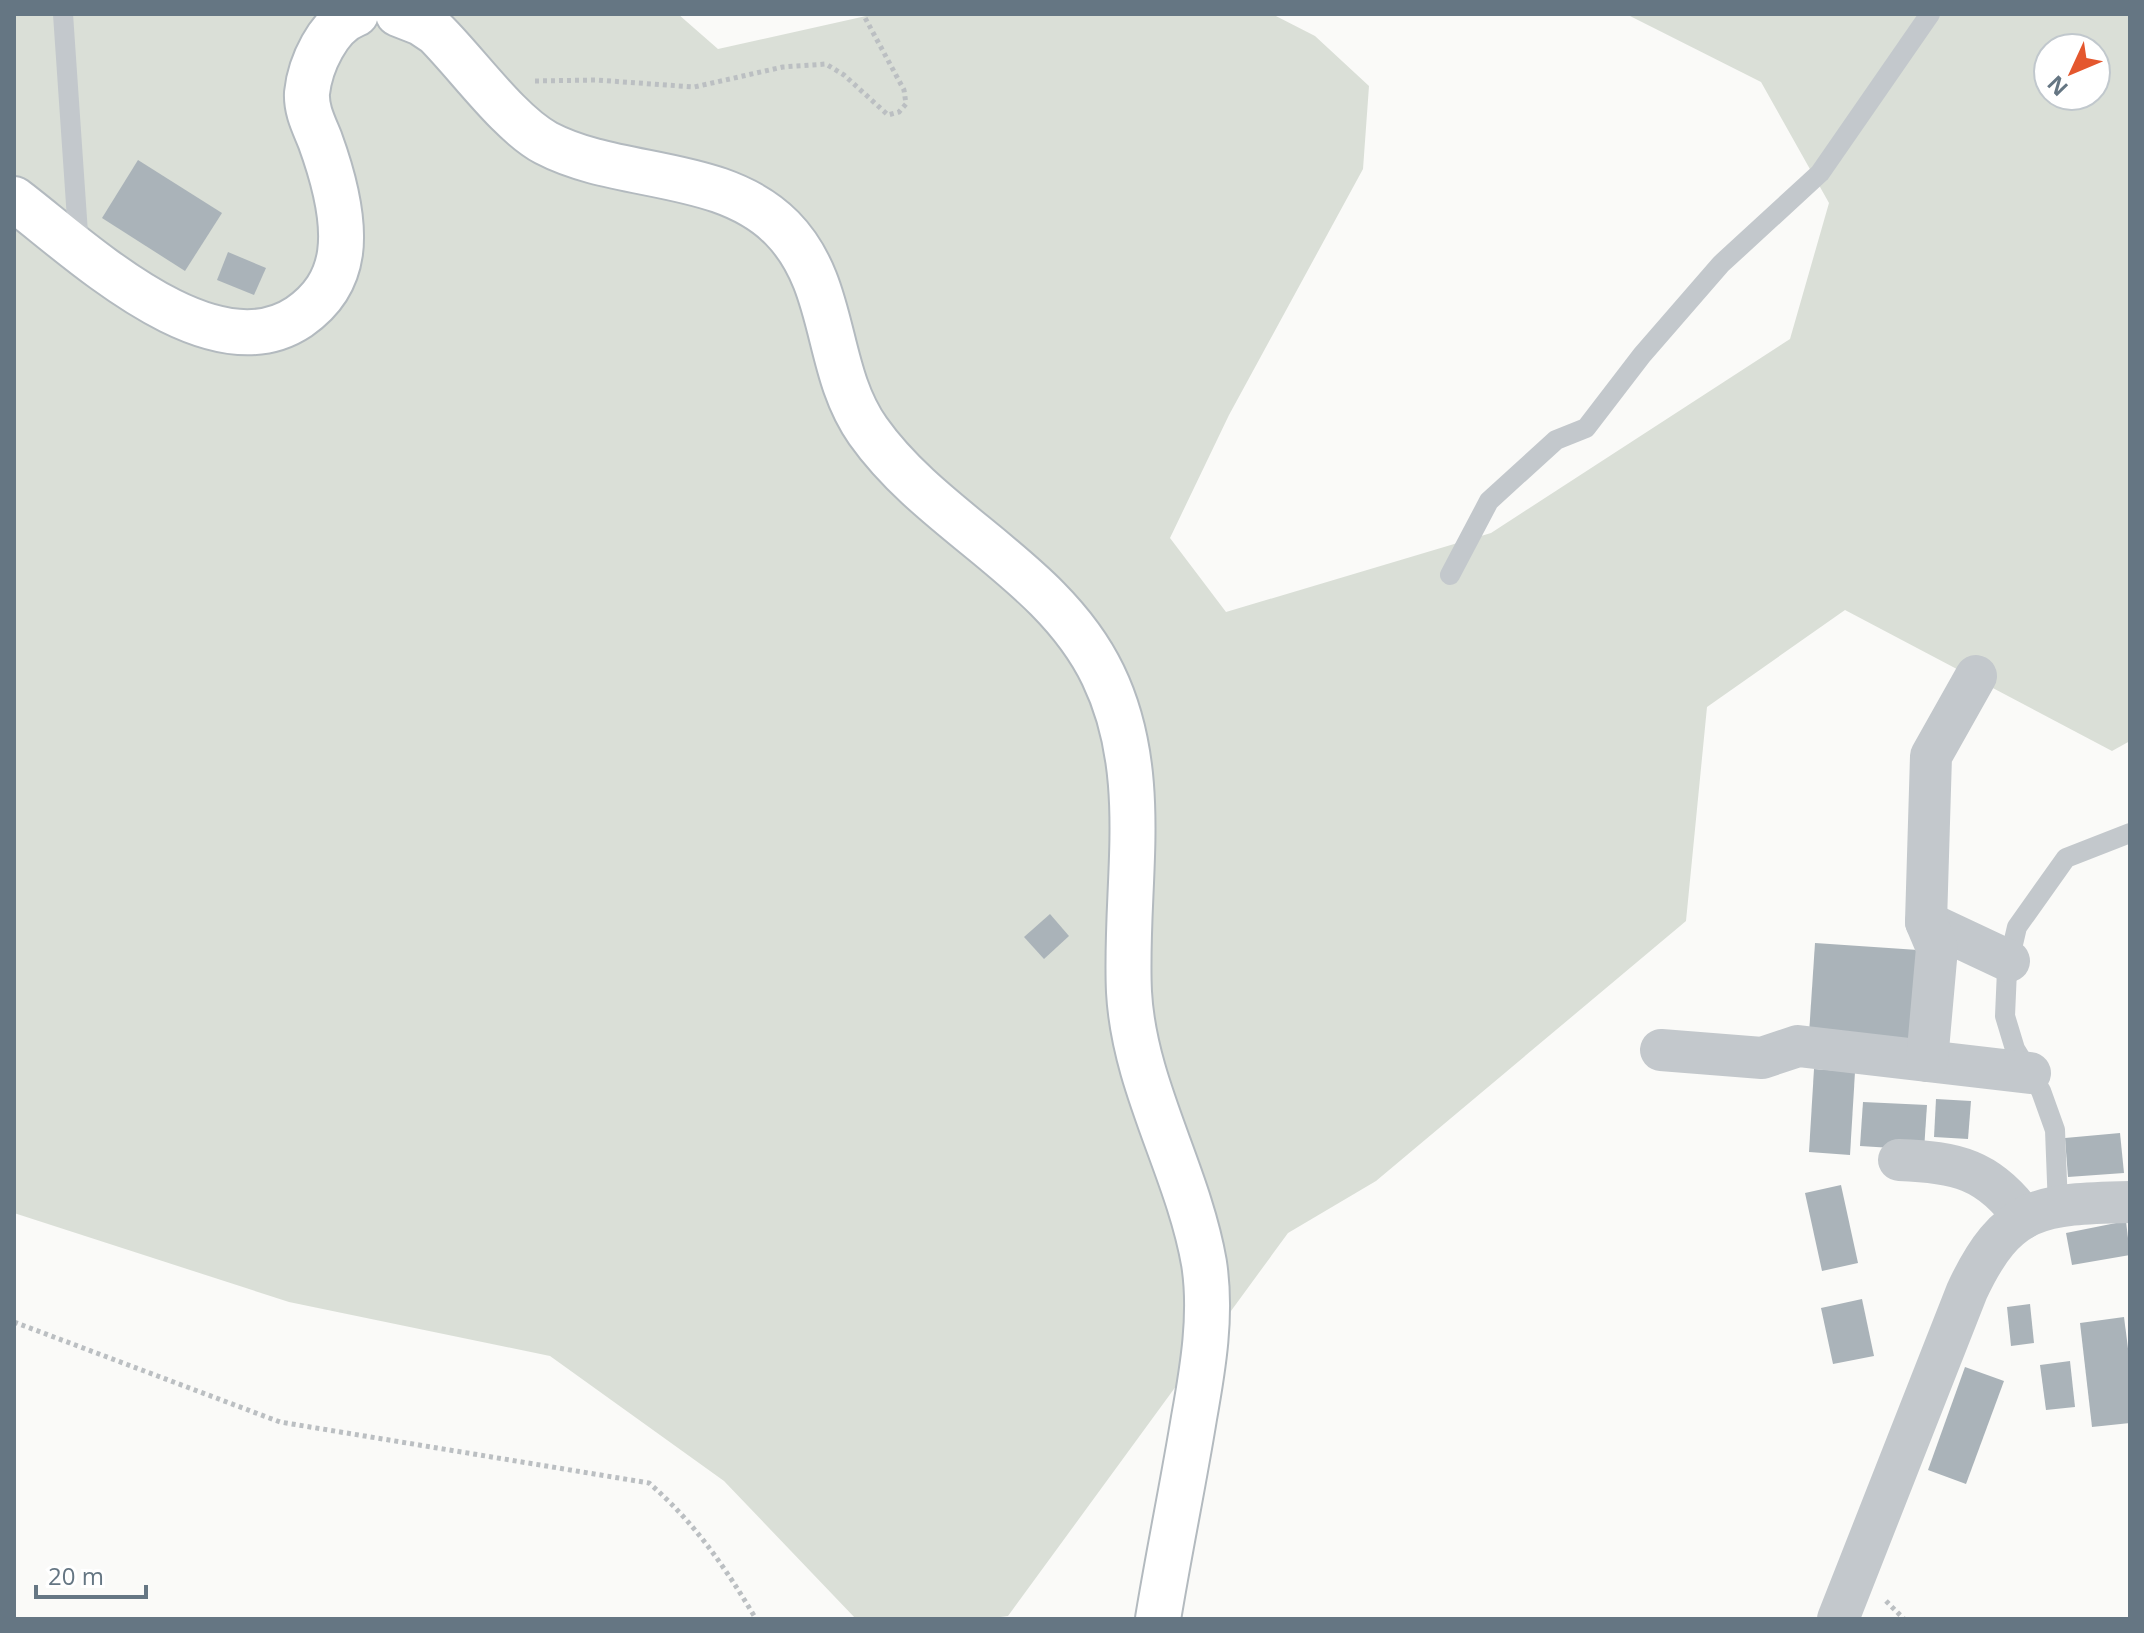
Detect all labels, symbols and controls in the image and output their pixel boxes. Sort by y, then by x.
north arrow [2032,32,2112,112]
text: N [2040,70,2074,103]
scale bar [36,1549,146,1599]
text: 20 m [48,1559,104,1592]

